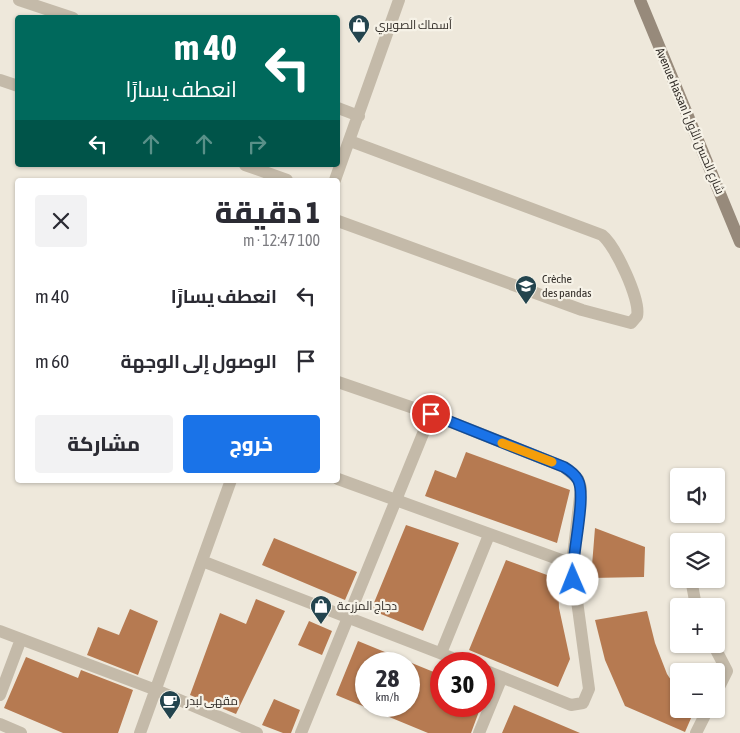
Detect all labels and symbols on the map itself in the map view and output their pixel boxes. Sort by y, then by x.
shop icon: أسماك الصويري [347,13,371,44]
place label: أسماك الصويري [375,17,452,35]
street label: Avenue Hassan I شارع الحسن الأول [652,46,727,197]
place label: Crèche des pandas [542,272,592,300]
school or university icon: Crèche des pandas [514,274,538,305]
pin [410,393,452,435]
position arrow [546,553,598,605]
shop icon: دجاج المزرعة [309,594,333,625]
place label: دجاج المزرعة [337,599,397,614]
speed limit sign: 30 [430,652,495,717]
cafe icon: مقهى لبدر [158,689,182,720]
place label: مقهى لبدر [185,694,238,708]

